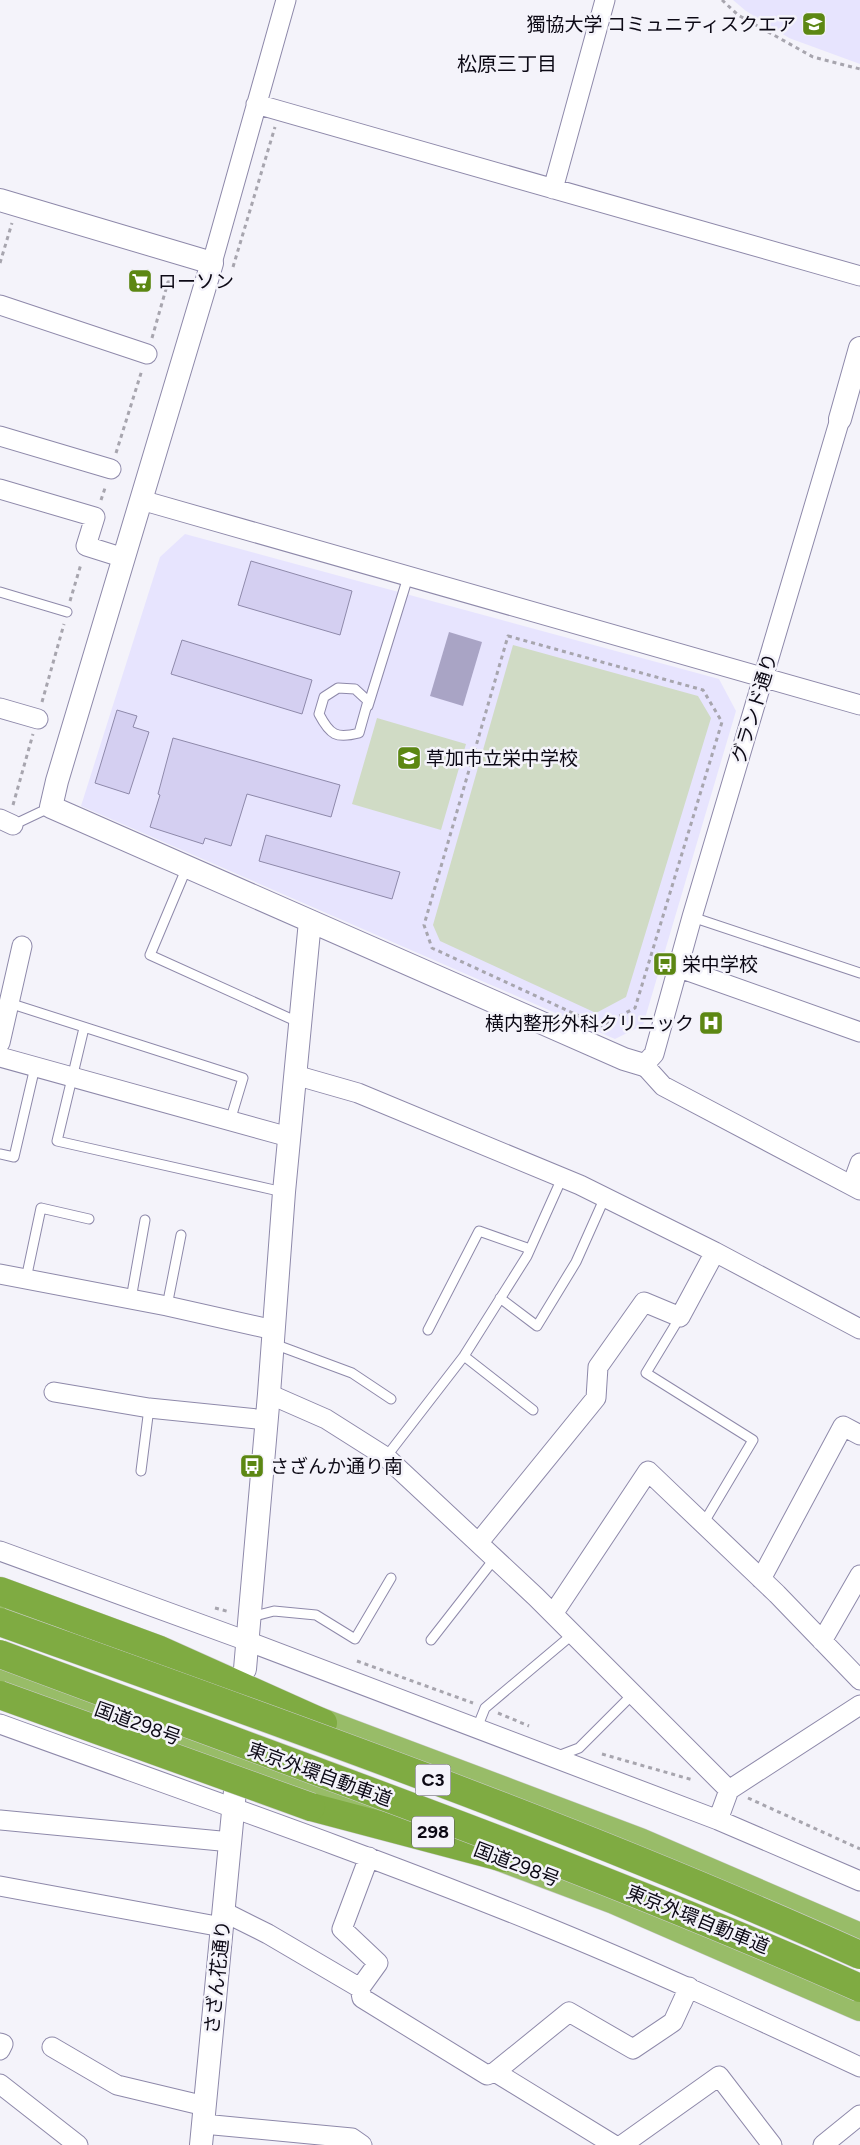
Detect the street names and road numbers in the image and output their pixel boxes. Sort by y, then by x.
street label: グランド通り [727,650,782,766]
street label: 国道298号 [92,1697,184,1750]
street label: 東京外環自動車道 [244,1738,395,1811]
road number: C3 [416,1764,450,1796]
road number: 298 [412,1816,454,1848]
street label: 国道298号 [471,1838,563,1891]
street label: 東京外環自動車道 [623,1880,773,1959]
street label: さざん花通り [200,1919,235,2035]

